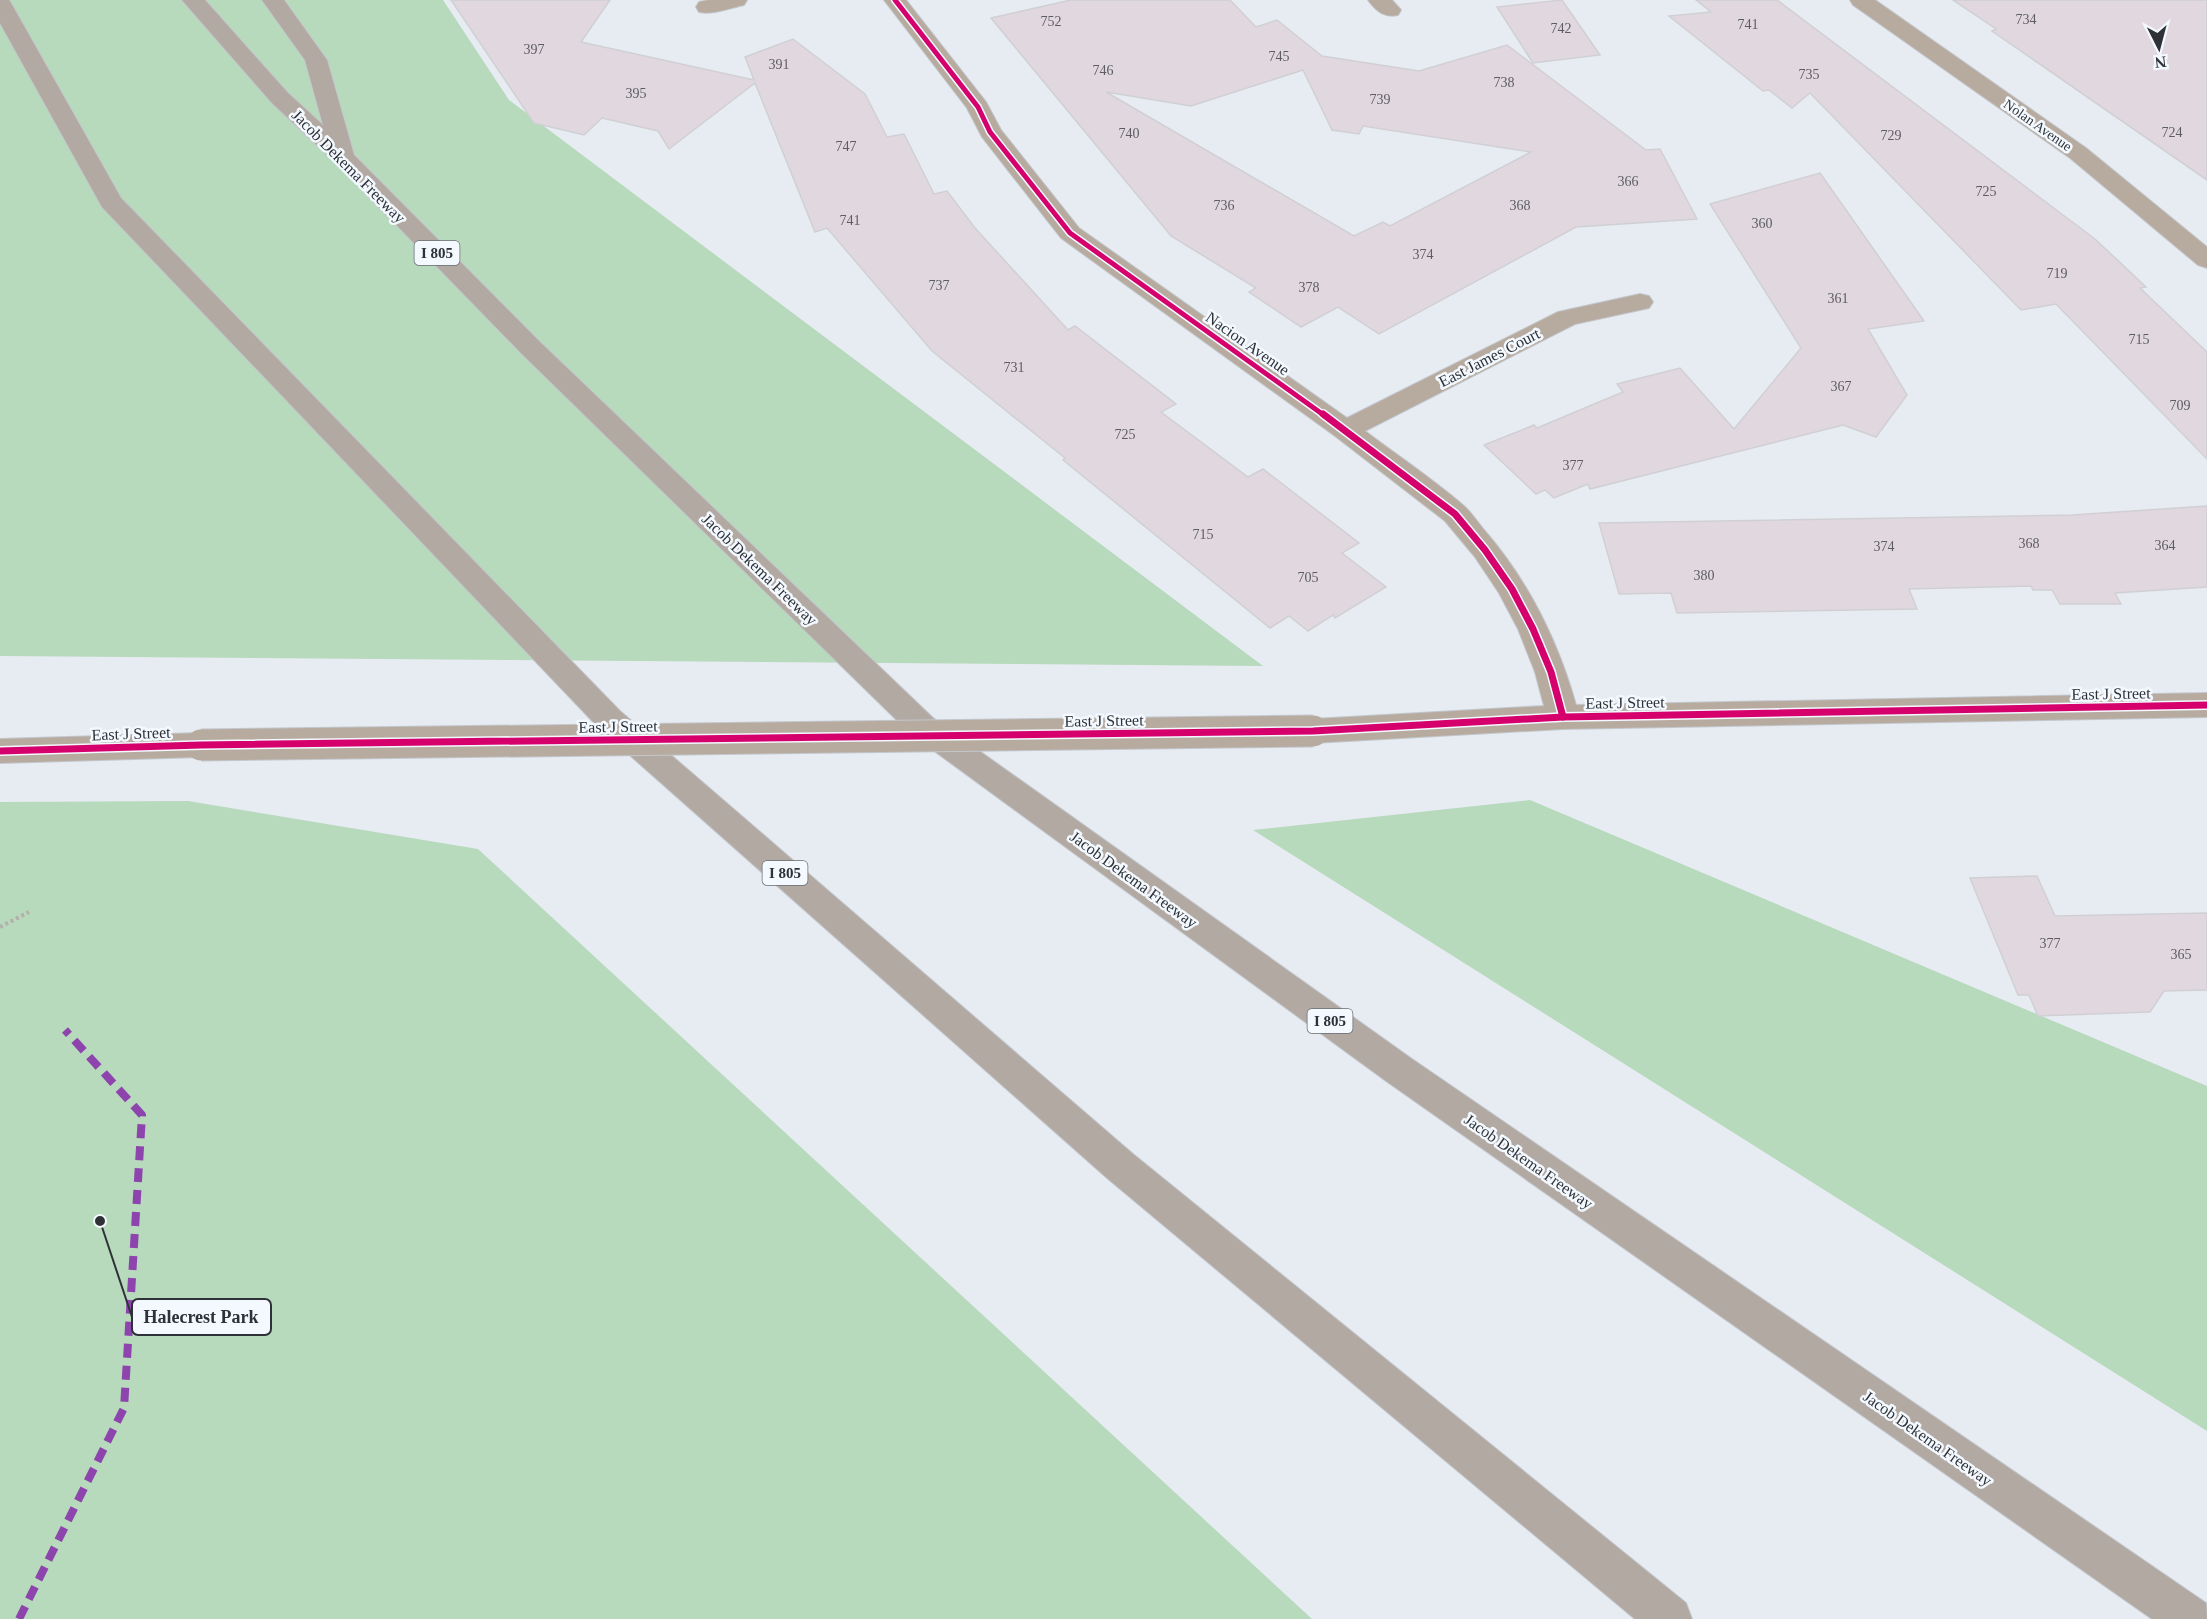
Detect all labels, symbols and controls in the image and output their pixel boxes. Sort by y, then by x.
house number: 734 [2016,12,2037,27]
house number: 752 [1041,14,1062,29]
house number: 741 [1738,17,1759,32]
north arrow [2129,18,2189,78]
house number: 742 [1551,21,1572,36]
house number: 397 [524,42,545,57]
house number: 745 [1269,49,1290,64]
text: N [2153,53,2167,72]
house number: 391 [769,57,790,72]
house number: 746 [1093,63,1114,78]
house number: 735 [1799,67,1820,82]
house number: 738 [1494,75,1515,90]
house number: 395 [626,86,647,101]
house number: 739 [1370,92,1391,107]
street label: Nolan Avenue [2001,96,2075,154]
street label: Jacob Dekema Freeway [288,106,409,227]
house number: 724 [2162,125,2183,140]
house number: 740 [1119,126,1140,141]
house number: 729 [1881,128,1902,143]
house number: 747 [836,139,857,154]
house number: 366 [1618,174,1639,189]
house number: 725 [1976,184,1997,199]
house number: 736 [1214,198,1235,213]
house number: 368 [1510,198,1531,213]
house number: 741 [840,213,861,228]
house number: 360 [1752,216,1773,231]
road number: I 805 [414,241,460,265]
house number: 374 [1413,247,1434,262]
house number: 719 [2047,266,2068,281]
house number: 737 [929,278,950,293]
house number: 378 [1299,280,1320,295]
house number: 361 [1828,291,1849,306]
street label: Nacion Avenue [1203,308,1293,378]
street label: East James Court [1436,324,1543,390]
house number: 715 [2129,332,2150,347]
house number: 731 [1004,360,1025,375]
house number: 367 [1831,379,1852,394]
house number: 709 [2170,398,2191,413]
house number: 725 [1115,427,1136,442]
house number: 377 [1563,458,1584,473]
street label: Jacob Dekema Freeway [698,510,821,629]
house number: 715 [1193,527,1214,542]
house number: 368 [2019,536,2040,551]
house number: 364 [2155,538,2176,553]
house number: 374 [1874,539,1895,554]
house number: 380 [1694,568,1715,583]
house number: 705 [1298,570,1319,585]
street label: East J Street [2071,684,2151,703]
street label: East J Street [1585,693,1665,712]
street label: East J Street [1064,711,1144,730]
street label: East J Street [578,717,658,736]
street label: East J Street [91,724,171,743]
street label: Jacob Dekema Freeway [1066,828,1201,932]
road number: I 805 [762,861,808,885]
house number: 377 [2040,936,2061,951]
house number: 365 [2171,947,2192,962]
road number: I 805 [1308,1009,1352,1033]
street label: Jacob Dekema Freeway [1461,1111,1596,1213]
callout: Halecrest Park [132,1299,271,1335]
text: Halecrest Park [143,1307,259,1327]
street label: Jacob Dekema Freeway [1860,1388,1995,1490]

